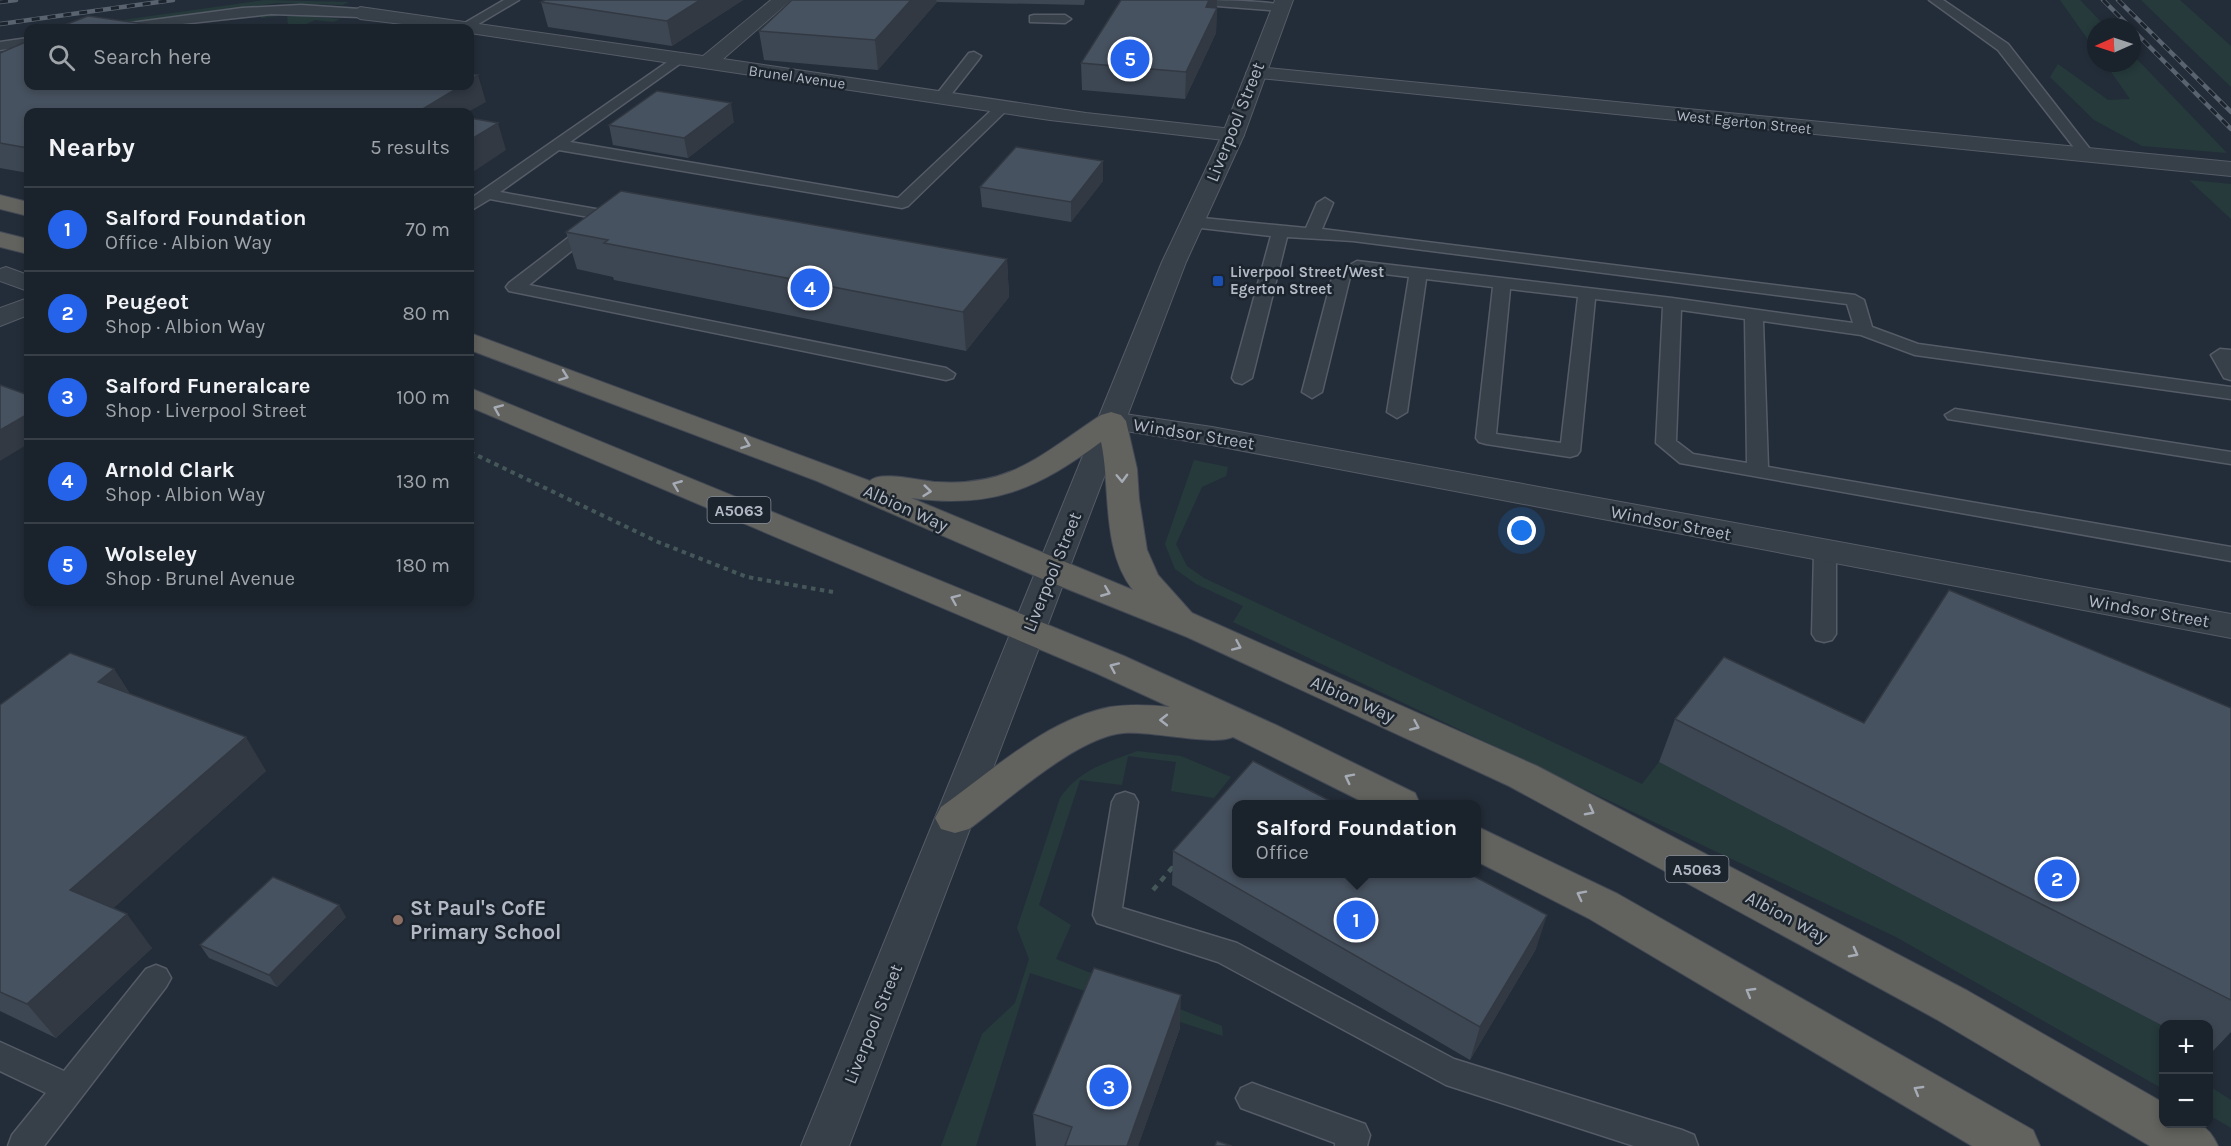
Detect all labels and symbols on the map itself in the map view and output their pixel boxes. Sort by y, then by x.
north arrow [2087,18,2141,72]
pin: 5 [1110,36,1150,82]
street label: Liverpool Street [1201,59,1269,185]
street label: Brunel Avenue [747,61,847,93]
street label: West Egerton Street [1676,106,1813,138]
place label: Liverpool Street/West Egerton Street [1230,263,1384,298]
pin: 4 [790,266,830,310]
marker: Liverpool Street/West Egerton Street [1211,274,1225,288]
one-way arrow [558,369,569,381]
one-way arrow [493,404,504,416]
street label: Windsor Street [1132,414,1256,454]
one-way arrow [741,436,751,449]
one-way arrow [1116,474,1129,483]
one-way arrow [672,480,683,492]
street label: Albion Way [860,480,952,537]
one-way arrow [922,484,931,497]
road number: A5063 [708,497,771,523]
street label: Windsor Street [1609,501,1733,546]
street label: Liverpool Street [1018,509,1086,635]
your location [1507,516,1536,545]
one-way arrow [1100,585,1111,597]
street label: Windsor Street [2087,590,2211,633]
one-way arrow [950,594,961,606]
one-way arrow [1231,639,1242,651]
one-way arrow [1110,662,1121,674]
street label: Albion Way [1307,671,1399,728]
one-way arrow [1159,714,1168,726]
one-way arrow [1408,719,1419,731]
one-way arrow [1345,774,1356,785]
one-way arrow [1584,804,1594,815]
road number: A5063 [1666,856,1728,882]
pin: 2 [2038,856,2076,902]
street label: Albion Way [1742,886,1833,948]
one-way arrow [1576,891,1587,902]
place label: St Paul's CofE Primary School [410,896,561,944]
pin: 1 [1336,898,1376,942]
marker: St Paul's CofE Primary School [391,913,405,927]
one-way arrow [1848,946,1859,957]
street label: Liverpool Street [839,961,907,1087]
one-way arrow [1746,987,1756,999]
pin: 3 [1090,1064,1128,1110]
one-way arrow [1914,1085,1925,1097]

